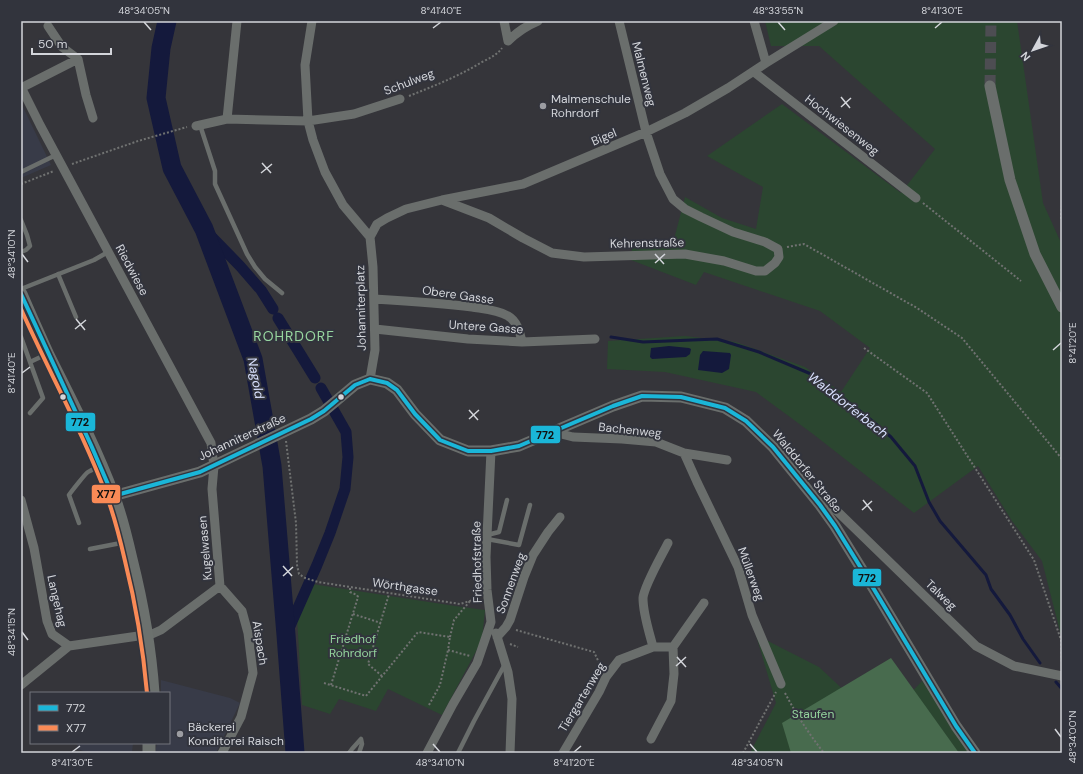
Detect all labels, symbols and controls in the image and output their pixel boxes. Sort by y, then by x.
text: 48°34'05"N [118,4,170,17]
text: 8°41'40"E [420,4,462,17]
text: 48°33'55"N [753,4,803,17]
text: 8°41'30"E [921,4,963,17]
scale bar [32,30,111,56]
north arrow [1013,30,1053,70]
text: 50 m [38,36,67,52]
street label: Malmenweg [628,40,660,108]
text: N [1017,49,1033,64]
street label: Schulweg [382,65,437,99]
place label: Malmenschule Rohrdorf [551,91,631,121]
street label: Hochwiesenweg [802,91,883,159]
marker: Malmenschule Rohrdorf [538,101,548,111]
street label: Bigel [589,125,619,149]
text: 48°34'10"N [5,229,18,278]
street label: Kehrenstraße [610,234,684,252]
street label: Riedwiese [112,242,152,299]
street label: Johanniterplatz [352,265,370,351]
street label: Obere Gasse [421,282,495,308]
street label: Untere Gasse [448,316,524,338]
text: 8°41'20"E [1066,322,1079,364]
district label: ROHRDORF [253,327,335,345]
text: 8°41'40"E [5,352,18,394]
water label: Nagold [244,356,269,401]
water label: Walddorferbach [804,368,892,442]
unlabelled marker [58,392,68,402]
unlabelled marker [336,392,346,402]
street label: Johanniterstraße [196,410,289,464]
line badge: 772 [65,412,96,432]
text: 772 [71,415,89,429]
street label: Bachenweg [598,419,663,441]
line badge: 772 [530,425,561,444]
street label: Walddorfer Straße [769,426,846,516]
text: 772 [536,428,554,442]
line badge: X77 [91,484,121,504]
text: X77 [96,487,116,501]
street label: Kugelwasen [194,515,216,581]
street label: Friedhofstraße [468,521,486,603]
street label: Müllerweg [734,545,768,603]
street label: Sonnenweg [493,550,530,616]
line badge: 772 [852,568,882,587]
text: 772 [858,571,876,585]
street label: Langehag [43,573,71,629]
street label: Wörthgasse [371,574,439,600]
street label: Talweg [922,576,960,614]
text: 48°34'15"N [5,608,18,656]
street label: Aispach [249,620,271,666]
park label: Friedhof Rohrdorf [329,631,377,661]
street label: Tiergartenweg [555,659,609,735]
legend [30,692,170,744]
text: 772 [66,700,86,716]
park label: Staufen [792,706,834,722]
text: 48°34'00"N [1066,711,1079,763]
place label: Bäckerei Konditorei Raisch [188,719,284,749]
text: X77 [66,720,86,736]
marker: Bäckerei Konditorei Raisch [175,729,185,739]
text: 8°41'30"E [51,756,93,769]
text: 48°34'10"N [416,756,465,769]
text: 8°41'20"E [553,756,595,769]
text: 48°34'05"N [731,756,783,769]

